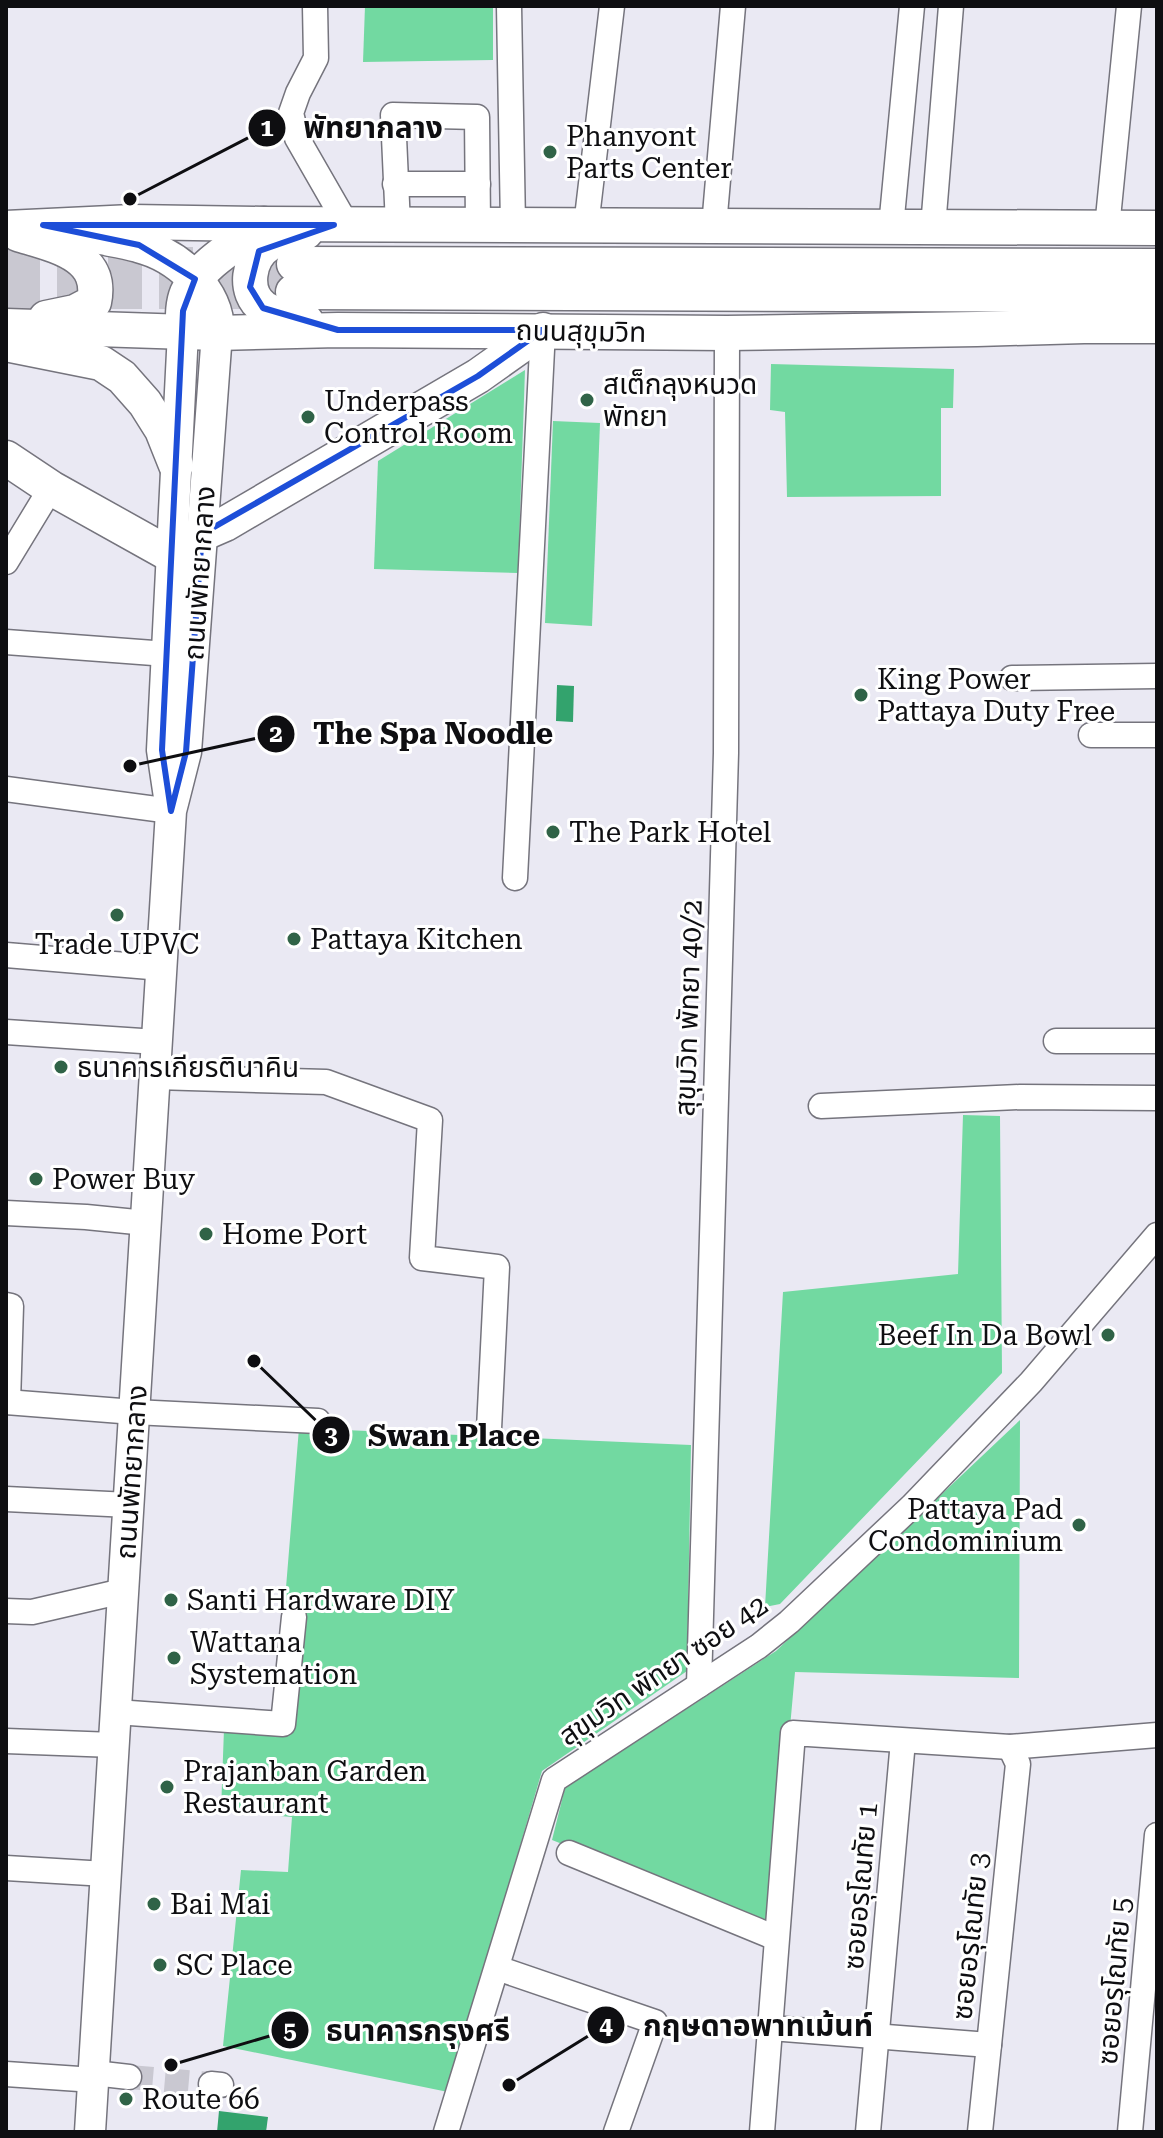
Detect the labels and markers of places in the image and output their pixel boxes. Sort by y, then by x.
callout: พัทยากลาง [247,101,458,155]
place label: Phanyont Parts Center [566,120,732,185]
marker: Phanyont Parts Center [541,143,559,161]
place label: สเต็กลุงหนวด พัทยา [603,368,757,433]
place label: Underpass Control Room [324,385,513,450]
marker: สเต็กลุงหนวด พัทยา [578,391,596,409]
marker: Underpass Control Room [299,408,317,426]
place label: King Power Pattaya Duty Free [877,663,1115,728]
marker: King Power Pattaya Duty Free [852,686,870,704]
callout: The Spa Noodle [256,707,569,761]
place label: The Park Hotel [569,816,772,849]
marker: The Park Hotel [544,823,562,841]
marker: Trade UPVC [108,906,126,924]
place label: Pattaya Kitchen [310,923,523,956]
place label: Trade UPVC [35,928,199,961]
marker: Pattaya Kitchen [285,930,303,948]
place label: ธนาคารเกียรตินาคิน [77,1051,299,1084]
marker: ธนาคารเกียรตินาคิน [52,1058,70,1076]
place label: Power Buy [52,1163,196,1196]
marker: Power Buy [27,1170,45,1188]
place label: Home Port [222,1218,367,1251]
marker: Home Port [197,1225,215,1243]
place label: Beef In Da Bowl [878,1319,1092,1352]
marker: Beef In Da Bowl [1099,1326,1117,1344]
callout: Swan Place [311,1408,556,1462]
place label: Pattaya Pad Condominium [868,1493,1063,1558]
marker: Pattaya Pad Condominium [1070,1516,1088,1534]
place label: Santi Hardware DIY [187,1584,455,1617]
marker: Santi Hardware DIY [162,1591,180,1609]
place label: Wattana Systemation [190,1626,357,1691]
marker: Wattana Systemation [165,1649,183,1667]
place label: Prajanban Garden Restaurant [183,1755,427,1820]
marker: Prajanban Garden Restaurant [158,1778,176,1796]
place label: Bai Mai [170,1888,270,1921]
marker: Bai Mai [145,1895,163,1913]
place label: SC Place [176,1949,293,1982]
marker: SC Place [151,1956,169,1974]
callout: กฤษดาอพาทเม้นท์ [586,1998,889,2052]
callout: ธนาคารกรุงศรี [270,2003,526,2057]
place label: Route 66 [142,2083,260,2116]
marker: Route 66 [117,2090,135,2108]

